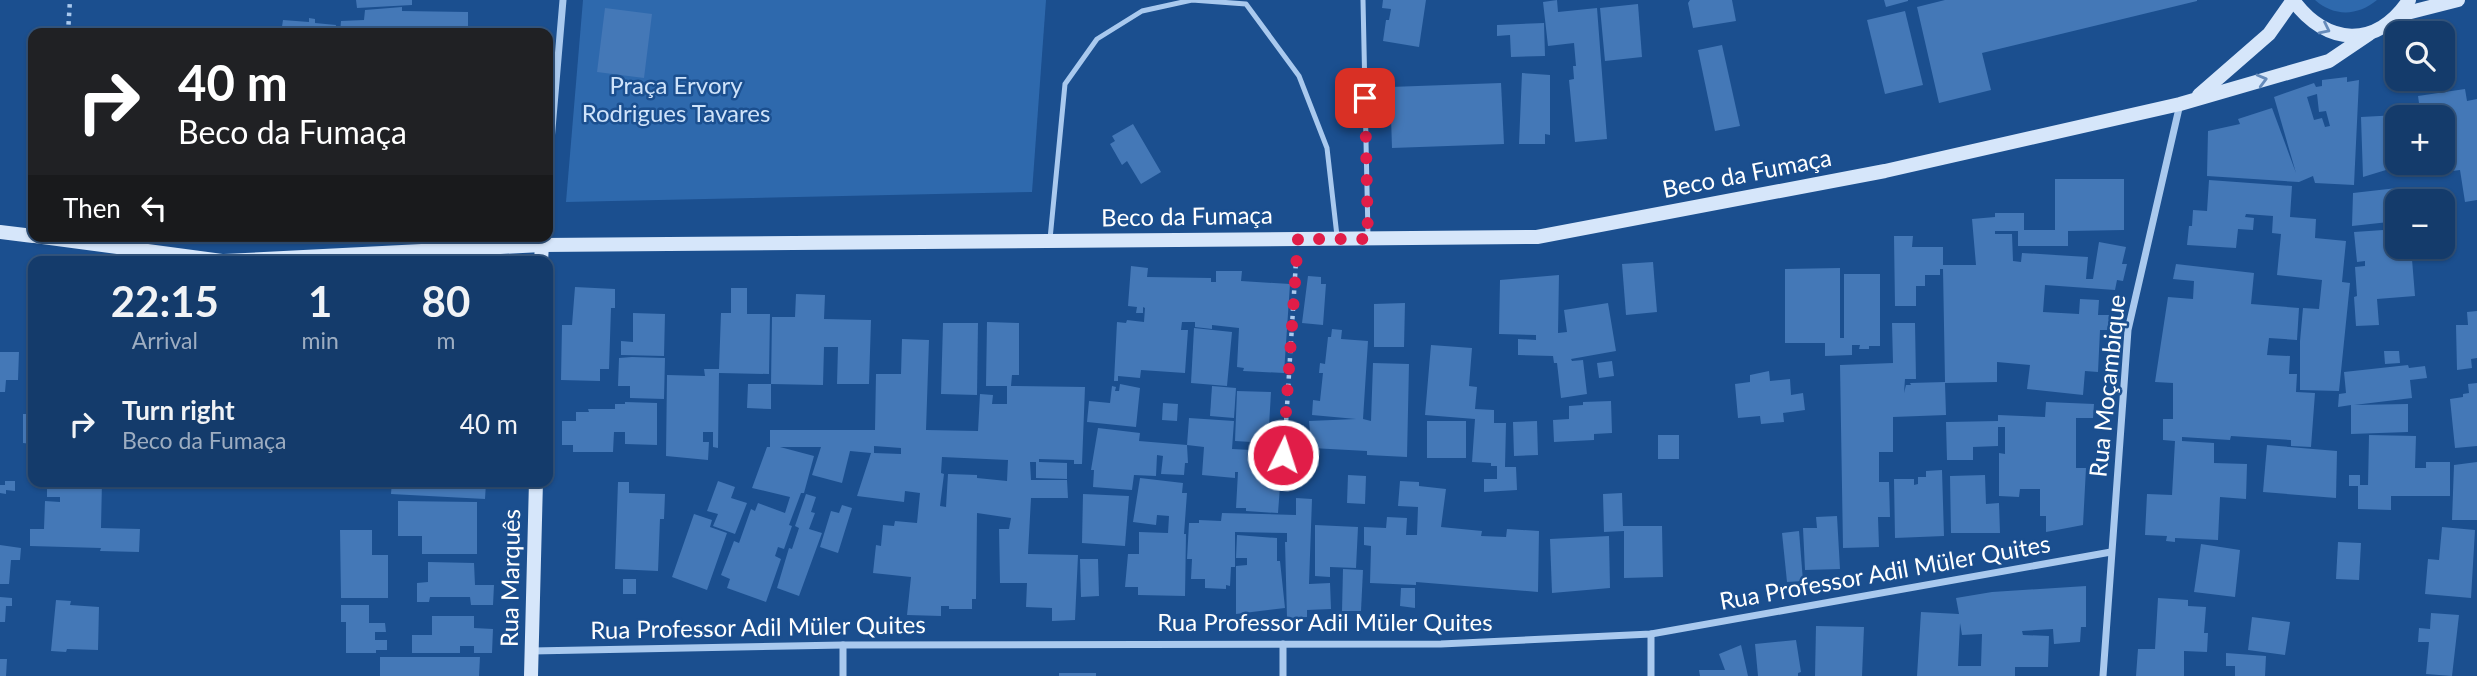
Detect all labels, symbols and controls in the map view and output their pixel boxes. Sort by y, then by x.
one-way arrow [2318,21,2331,34]
map controls [2385,21,2455,259]
button: search [2385,21,2455,91]
text: 40 m [178,53,288,111]
icon: right [63,56,154,147]
pin [1335,68,1395,128]
park label: Praça Ervory Rodrigues Tavares [582,70,770,127]
one-way arrow [2256,73,2268,88]
icon: arrive [1346,79,1384,117]
button: + [2385,105,2455,175]
text: Beco da Fumaça [178,112,407,151]
street label: Beco da Fumaça [1660,142,1834,203]
icon: left [135,189,173,227]
button: − [2385,189,2455,259]
text: Then [63,192,121,224]
street label: Beco da Fumaça [1101,200,1273,231]
text: 22:15 [111,276,219,326]
text: 1 [308,276,332,326]
text: 80 [422,276,470,326]
street label: Rua Moçambique [2083,293,2131,479]
text: Arrival [132,326,198,354]
text: min [302,326,339,354]
text: m [436,326,455,354]
text: Turn right [122,394,235,426]
icon: right [63,405,101,443]
text: 40 m [460,408,518,440]
position arrow [1246,418,1320,492]
text: Beco da Fumaça [122,426,286,454]
street label: Rua Marquês [494,509,525,647]
street label: Rua Professor Adil Müler Quites [1717,528,2052,615]
street label: Rua Professor Adil Müler Quites [1157,607,1493,636]
street label: Rua Professor Adil Müler Quites [590,609,926,644]

